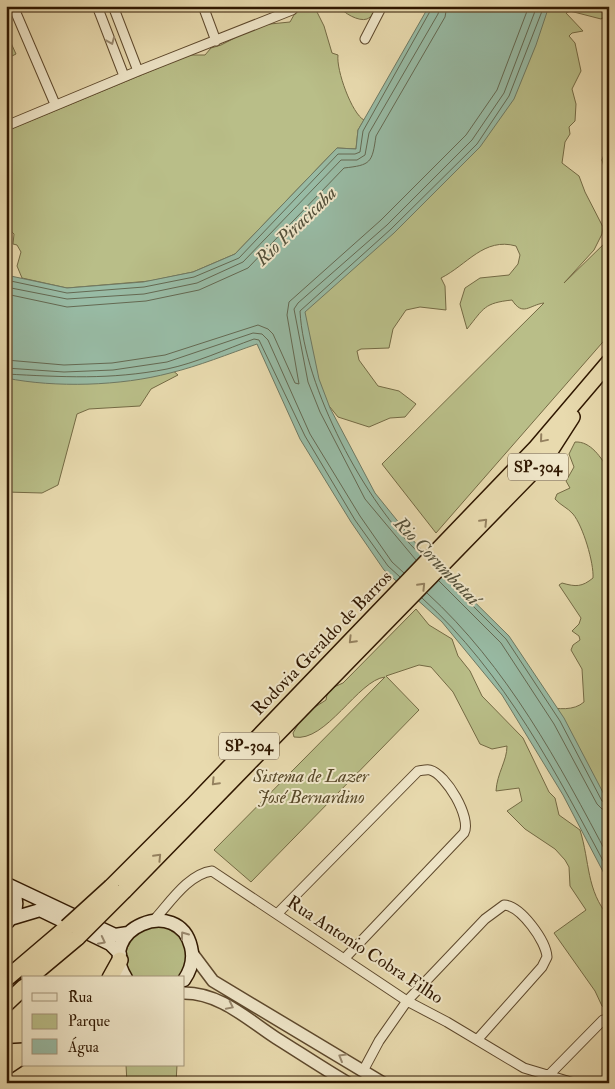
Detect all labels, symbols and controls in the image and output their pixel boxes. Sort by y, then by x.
one-way arrow [104,36,115,45]
water label: Rio Piracicaba [250,181,342,271]
one-way arrow [541,433,549,442]
road number: SP-304 [508,454,568,481]
water label: Rio Corumbataí [388,511,487,612]
one-way arrow [478,519,487,528]
street label: Rodovia Geraldo de Barros [247,566,397,720]
one-way arrow [417,582,426,591]
one-way arrow [349,634,358,643]
road number: SP-304 [219,732,279,759]
park label: Sistema de Lazer José Bernardino [252,765,370,809]
one-way arrow [212,776,221,785]
one-way arrow [153,854,162,863]
street label: Rua Antonio Cobra Filho [282,891,448,1009]
one-way arrow [182,932,190,941]
one-way arrow [97,935,106,945]
legend [22,976,185,1066]
text: Rua [68,988,93,1007]
one-way arrow [225,1000,234,1011]
text: Parque [68,1012,110,1031]
text: Água [67,1036,100,1057]
one-way arrow [339,1053,348,1063]

